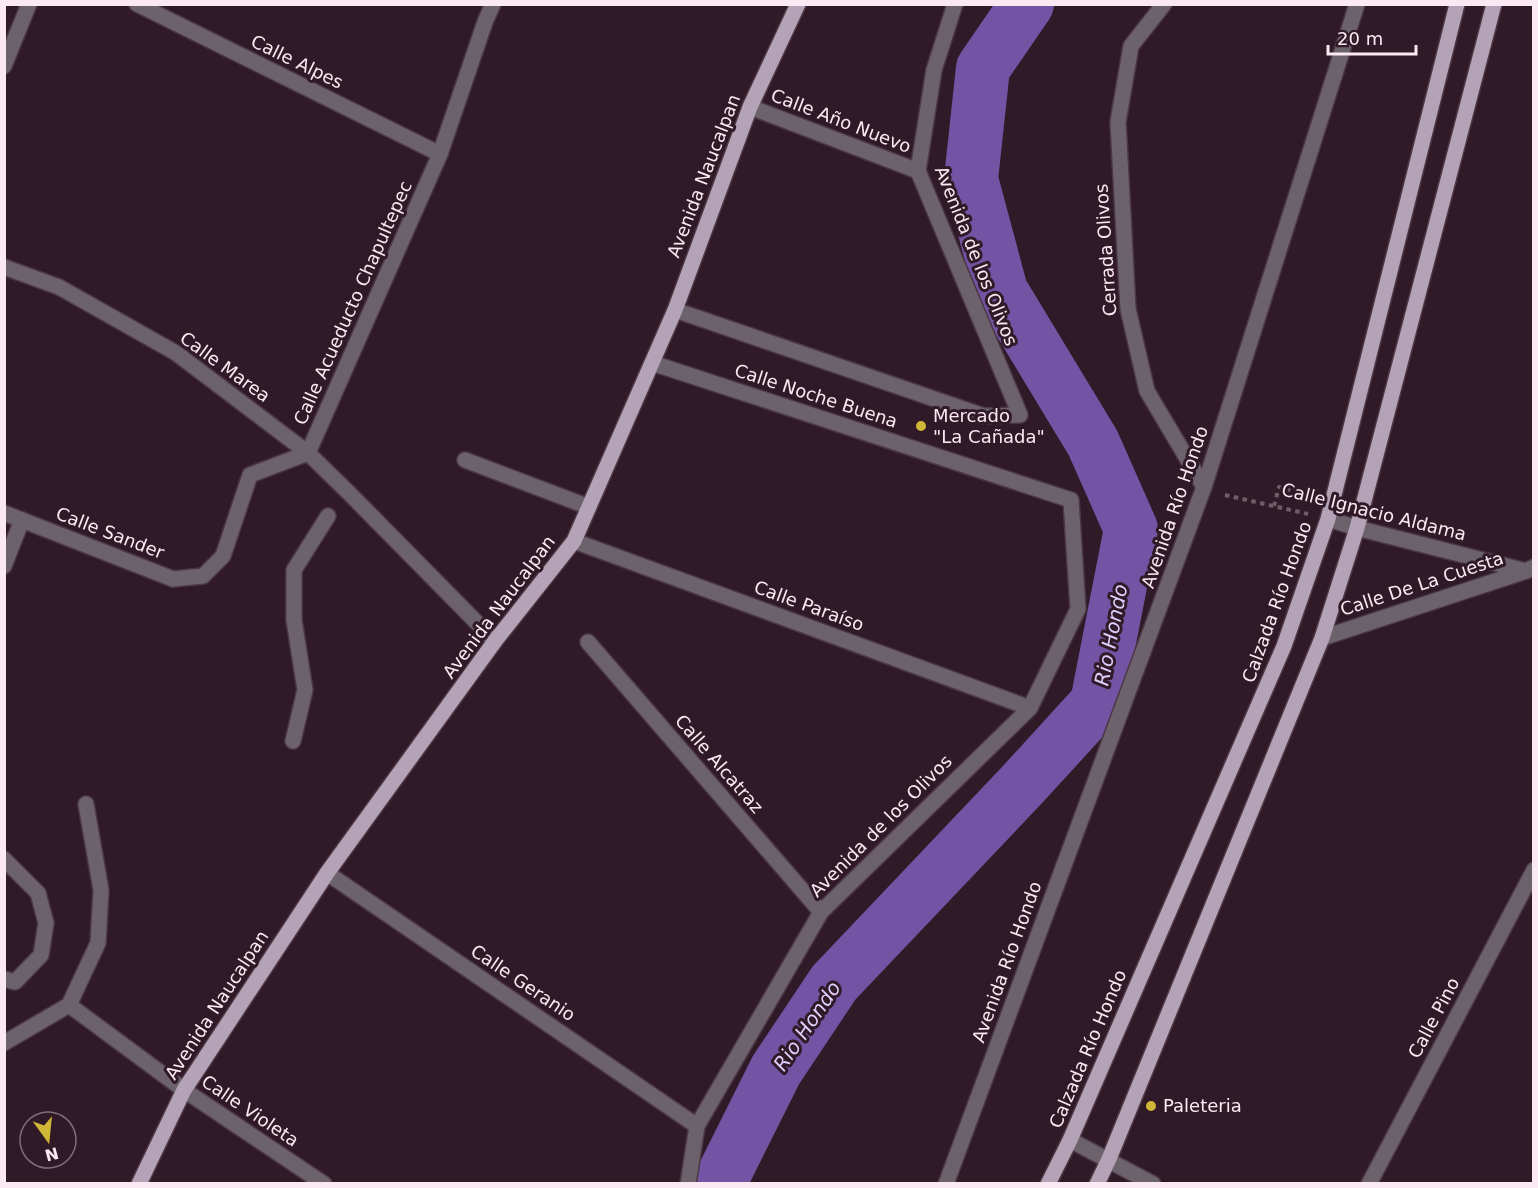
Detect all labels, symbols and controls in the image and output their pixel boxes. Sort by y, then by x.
scale bar [1328,18,1416,56]
text: 20 m [1337,28,1383,49]
street label: Calle Alpes [248,30,347,93]
street label: Calle Año Nuevo [768,84,914,157]
street label: Avenida Naucalpan [663,91,744,260]
street label: Avenida de los Olivos [931,163,1022,349]
street label: Calle Acueducto Chapultepec [289,178,416,428]
street label: Cerrada Olivos [1090,183,1121,317]
street label: Calle Marea [176,327,274,406]
street label: Calle Noche Buena [732,359,900,432]
place label: Mercado "La Cañada" [933,405,1045,447]
marker: Mercado "La Cañada" [914,419,928,433]
street label: Avenida Río Hondo [1137,423,1212,591]
street label: Calle Ignacio Aldama [1280,478,1469,545]
street label: Calle Sander [53,502,168,563]
street label: Calzada Río Hondo [1238,518,1315,685]
street label: Avenida Naucalpan [438,531,559,682]
street label: Calle De La Cuesta [1338,547,1506,620]
street label: Calle Paraíso [751,576,867,635]
water label: Rio Hondo [1089,582,1133,688]
street label: Calle Alcatraz [671,710,768,817]
street label: Avenida de los Olivos [805,750,956,901]
street label: Avenida Río Hondo [968,878,1046,1045]
street label: Avenida Naucalpan [161,926,273,1083]
street label: Calle Geranio [467,940,579,1025]
street label: Calzada Río Hondo [1045,967,1130,1131]
street label: Calle Pino [1404,974,1464,1062]
water label: Rio Hondo [768,977,846,1075]
street label: Calle Violeta [198,1070,303,1151]
place label: Paleteria [1163,1095,1242,1116]
marker: Paleteria [1144,1099,1158,1113]
north arrow [18,1110,78,1170]
text: N [43,1143,61,1165]

